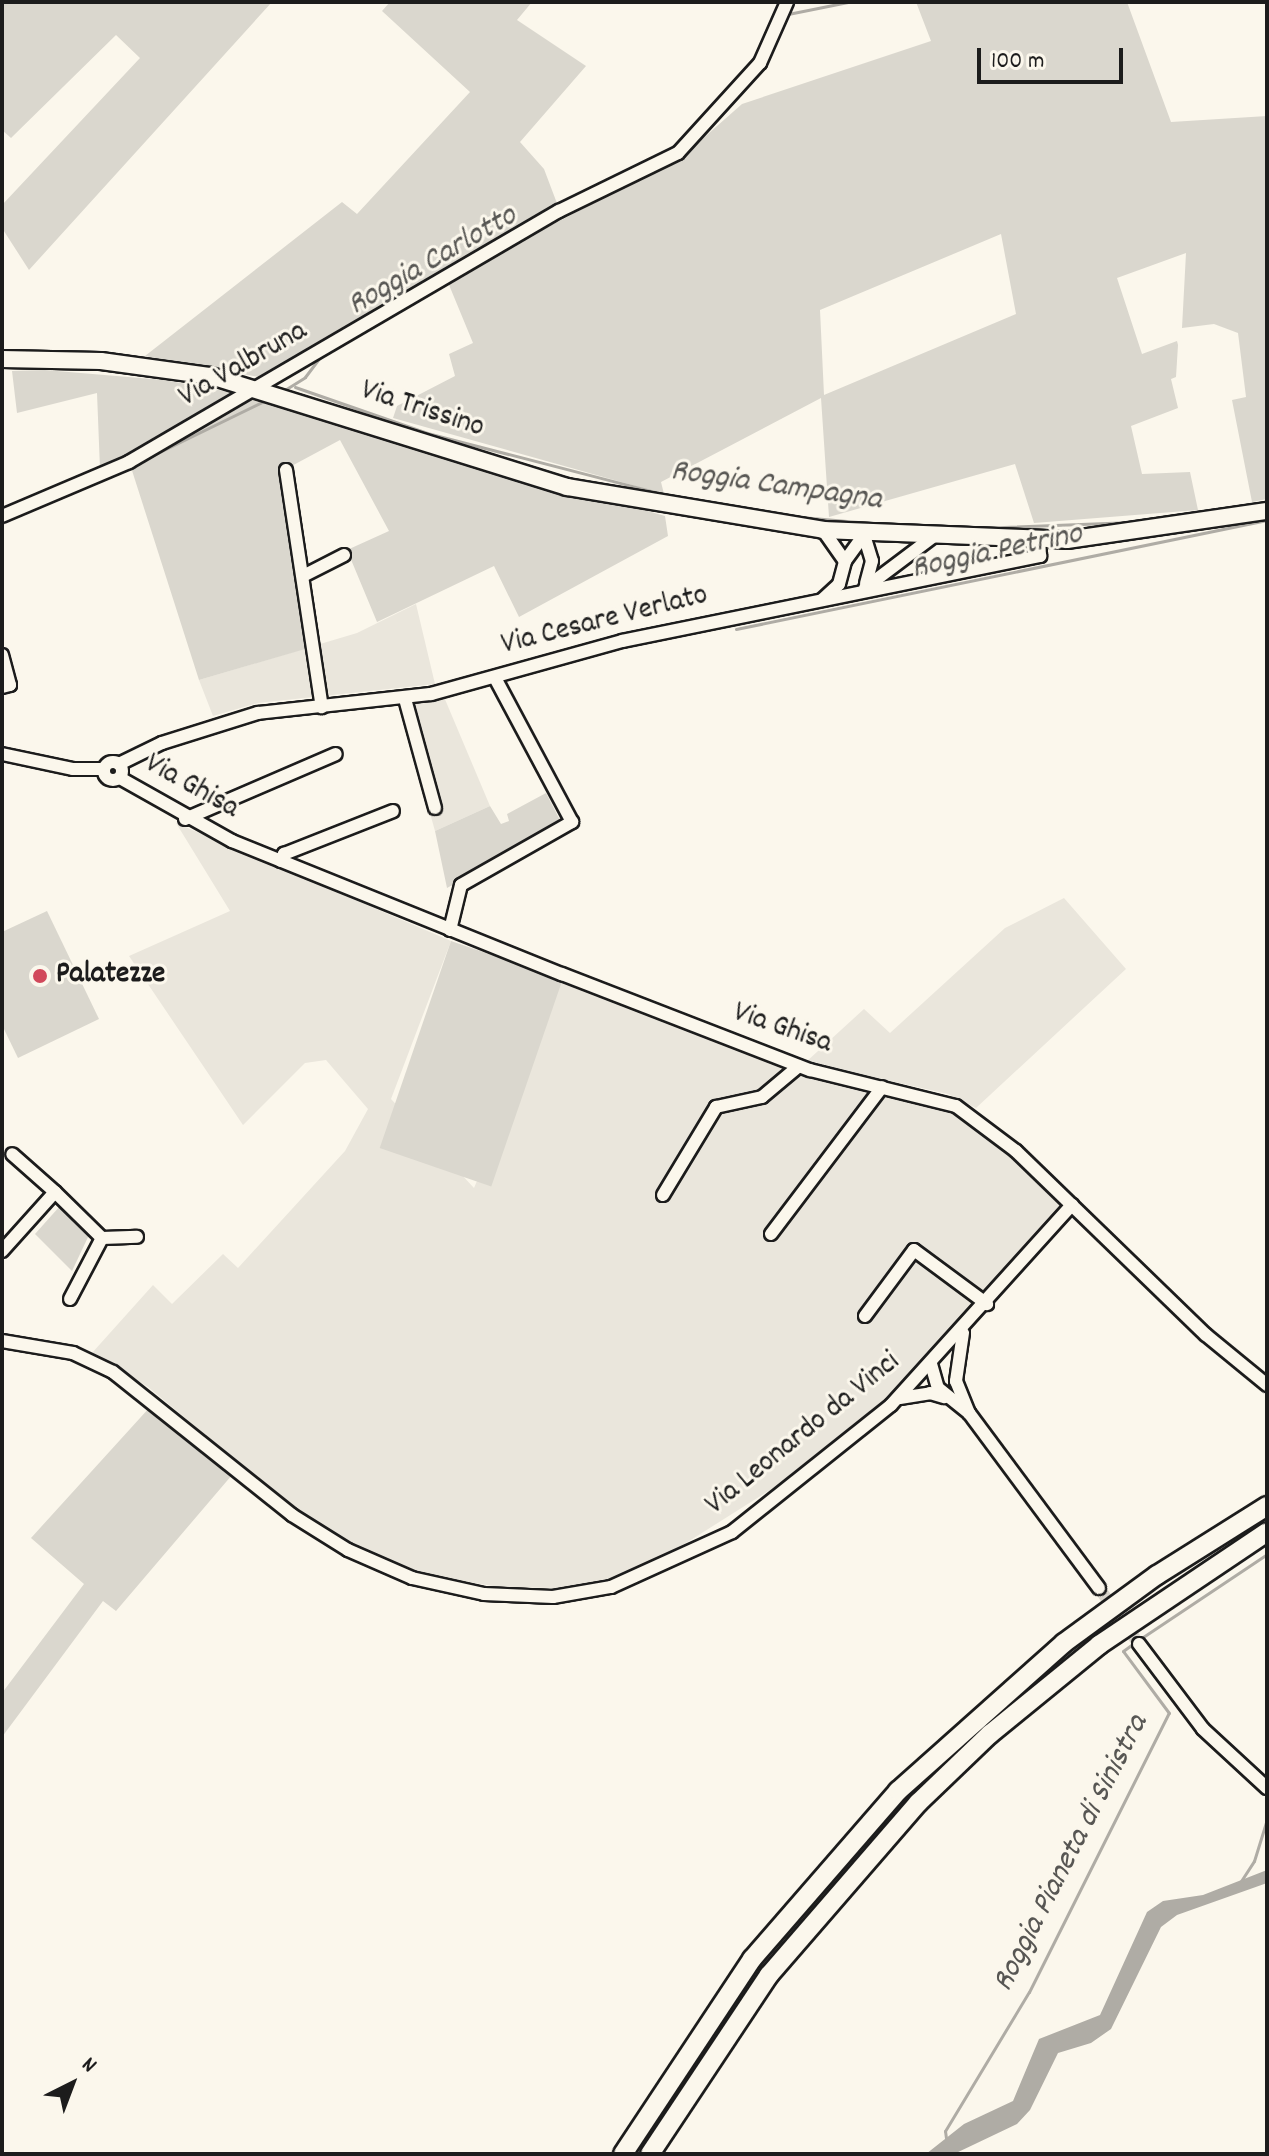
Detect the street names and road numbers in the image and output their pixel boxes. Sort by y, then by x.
street label: Via Valbruna [174,315,314,417]
street label: Via Trissino [356,374,488,448]
street label: Via Cesare Verlato [498,579,712,665]
street label: Via Ghisa [138,748,244,828]
street label: Via Ghisa [728,996,836,1064]
street label: Via Leonardo da Vinci [700,1346,908,1524]

